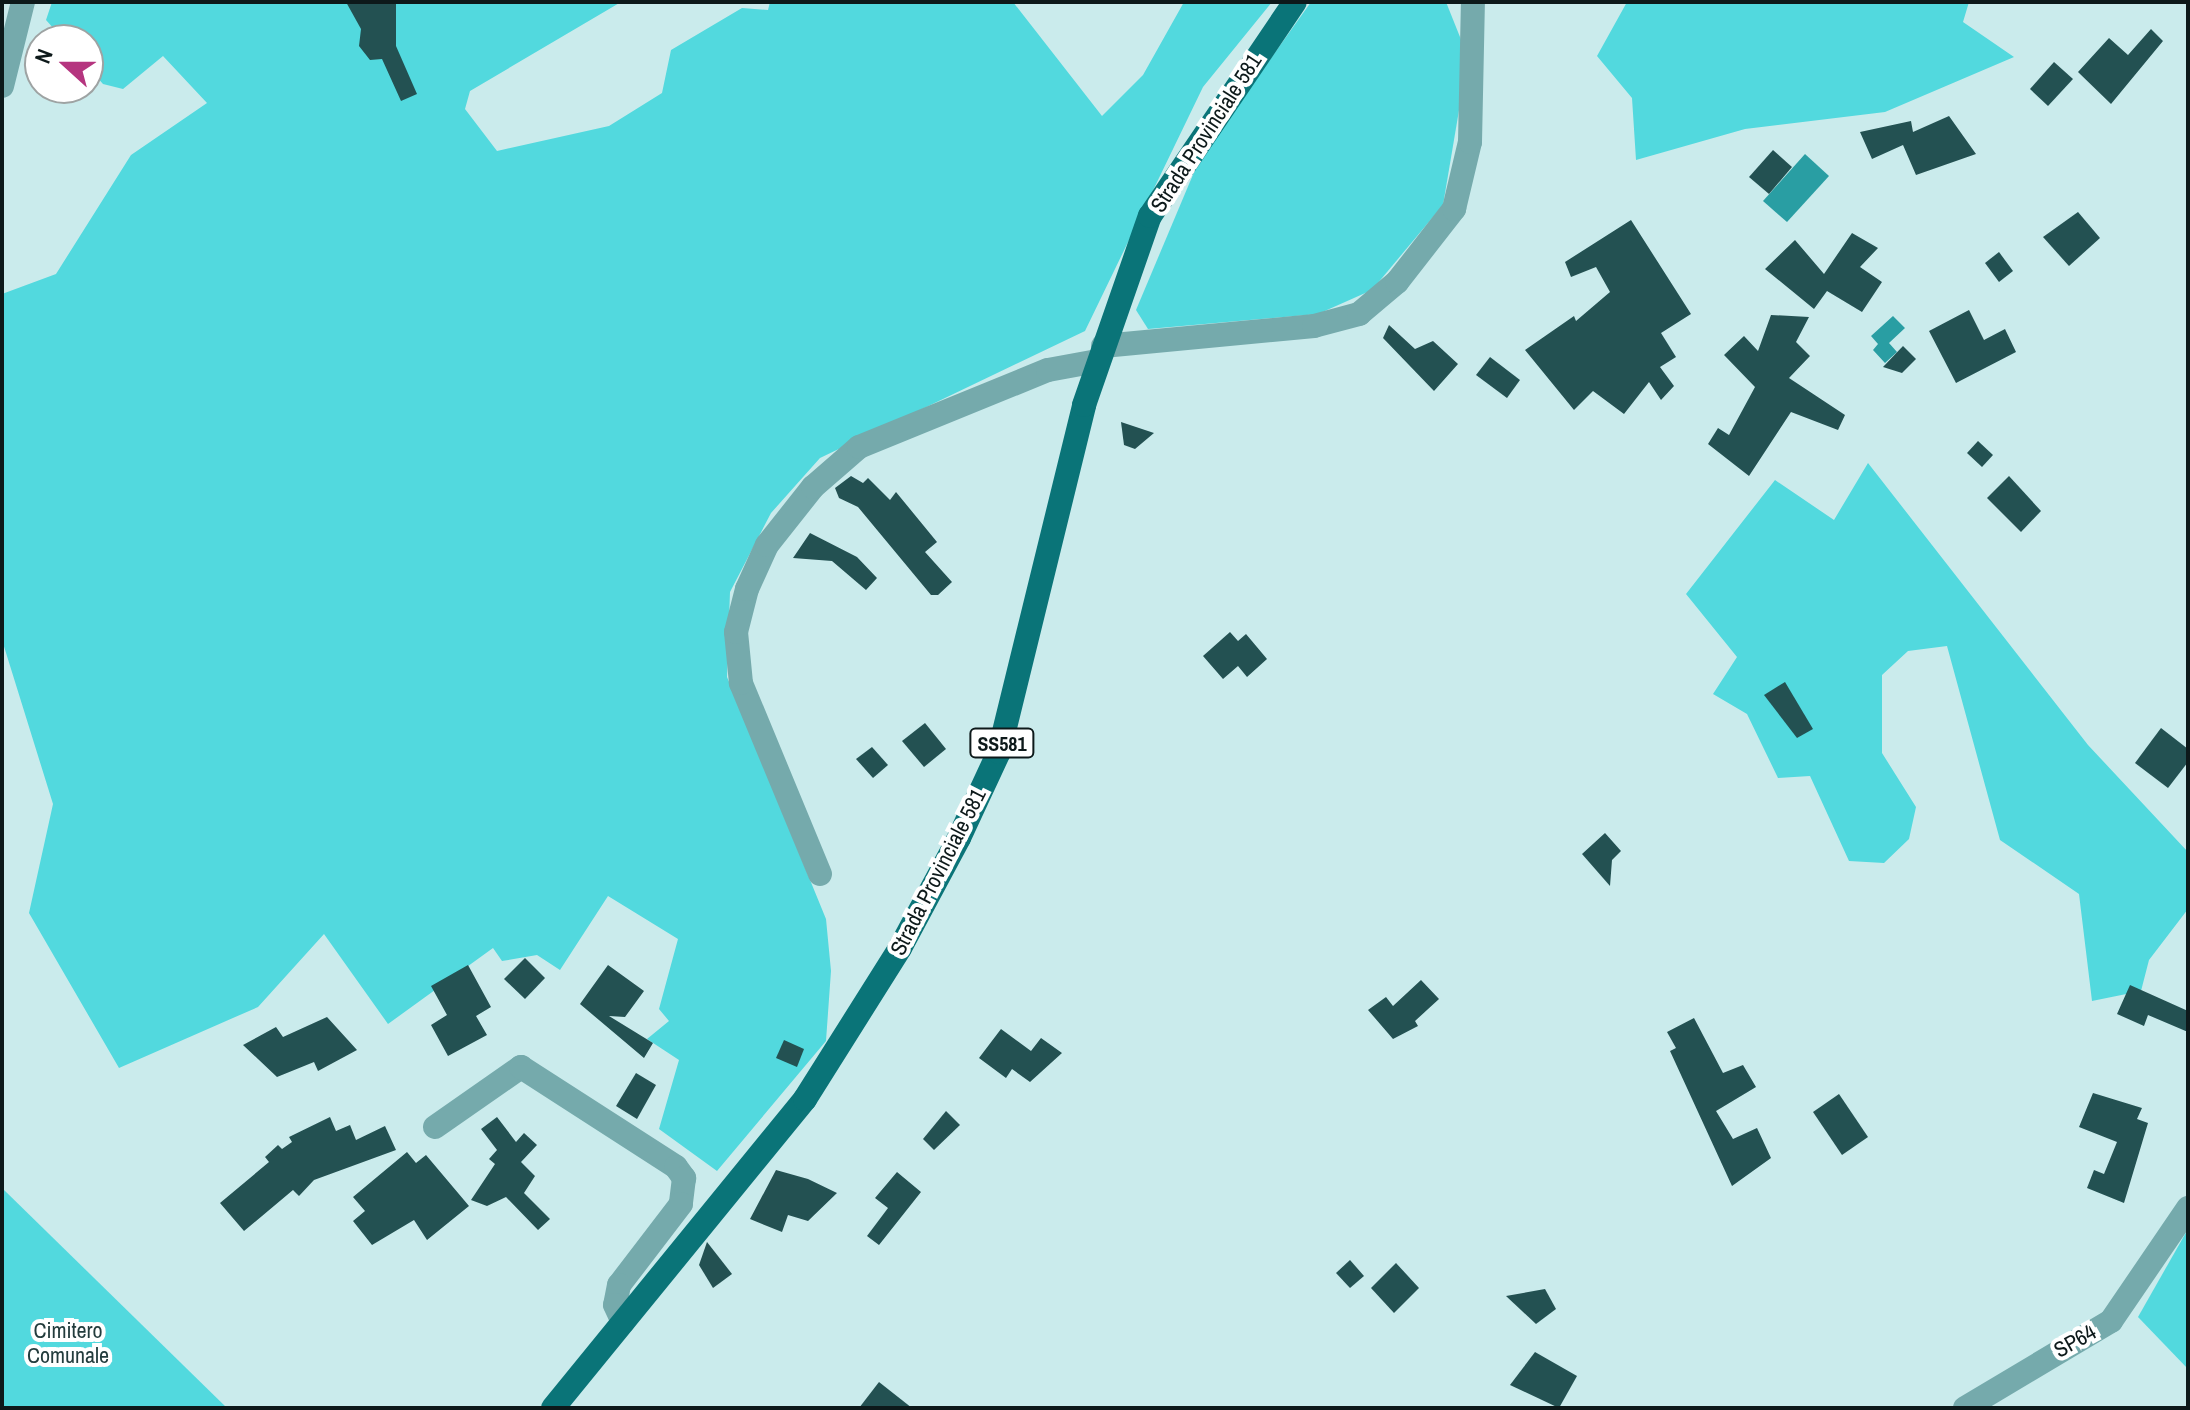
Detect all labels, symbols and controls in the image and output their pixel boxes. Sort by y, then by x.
north arrow [24,24,104,104]
text: N [27,45,60,68]
street label: Strada Provinciale 581 [1145,49,1267,217]
road number: SS581 [968,727,1036,759]
street label: Strada Provinciale 581 [885,784,991,960]
park label: Cimitero Comunale [27,1317,109,1368]
street label: SP64 [2049,1319,2101,1363]

